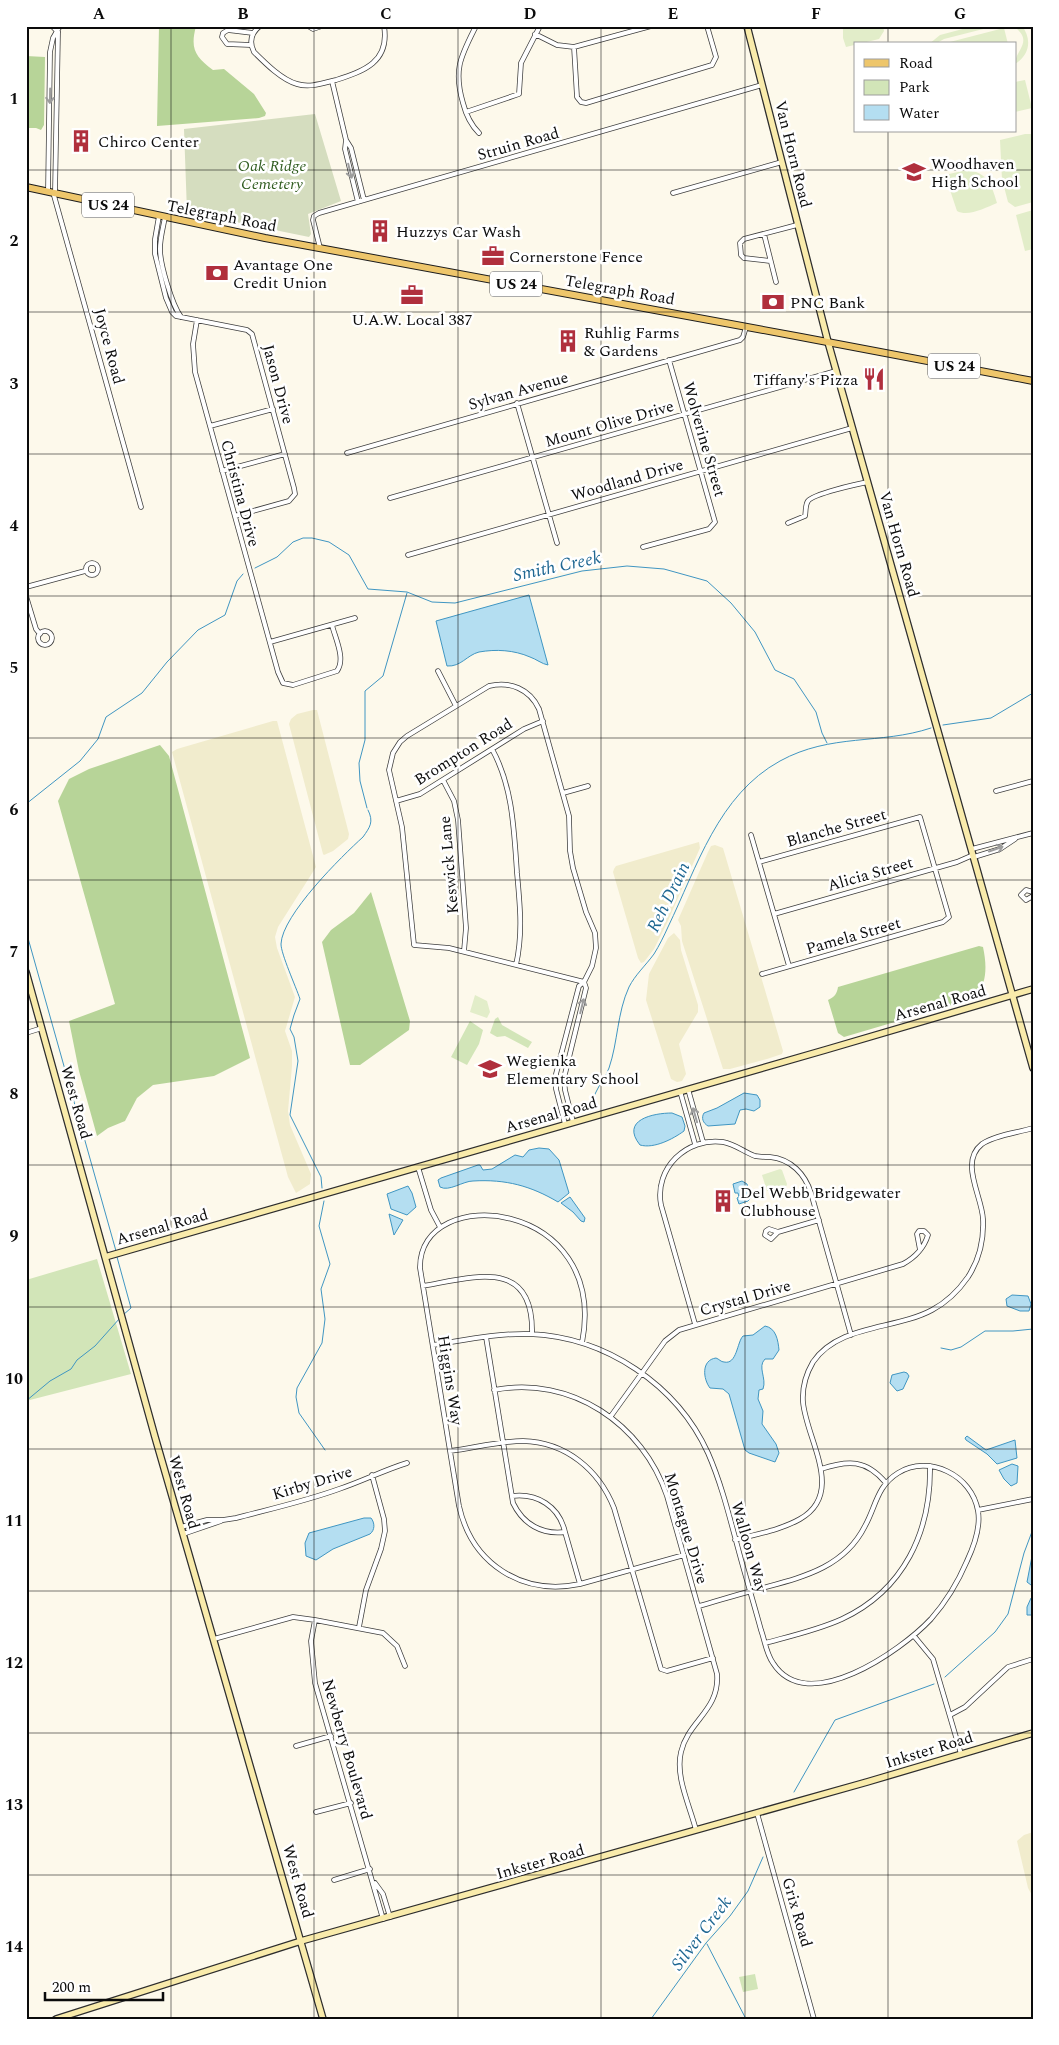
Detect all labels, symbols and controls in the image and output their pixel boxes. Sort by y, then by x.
text: A [93,2,106,26]
text: B [237,2,249,26]
text: C [380,2,392,26]
text: D [524,2,537,26]
text: E [668,2,678,26]
text: F [811,2,821,26]
text: G [954,2,966,26]
legend [854,42,1016,132]
text: Road [899,52,933,75]
text: Park [899,76,930,99]
text: 1 [10,87,18,111]
one-way arrow [45,88,55,104]
street label: Van Horn Road [768,98,818,210]
text: Water [899,102,939,125]
street label: Struin Road [474,121,562,167]
building icon: Chirco Center [68,128,94,154]
place label: Chirco Center [98,130,199,154]
place label: Woodhaven High School [931,152,1019,194]
park label: Oak Ridge Cemetery [238,154,306,196]
school or university icon: Woodhaven High School [901,159,927,185]
one-way arrow [346,163,355,179]
road number: US 24 [82,192,134,218]
street label: Telegraph Road [165,194,279,238]
building icon: Huzzys Car Wash [367,218,393,244]
place label: Huzzys Car Wash [396,220,521,244]
text: 2 [10,229,19,253]
office icon: Cornerstone Fence [480,243,506,269]
place label: Cornerstone Fence [509,245,643,269]
place label: Avantage One Credit Union [233,253,333,295]
bank icon: Avantage One Credit Union [204,260,230,286]
street label: Telegraph Road [563,268,677,311]
road number: US 24 [490,272,542,296]
office icon: U.A.W. Local 387 [399,282,425,308]
bank icon: PNC Bank [760,289,786,315]
place label: PNC Bank [790,291,865,315]
street label: Joyce Road [87,306,131,387]
place label: U.A.W. Local 387 [351,308,473,332]
place label: Ruhlig Farms & Gardens [584,321,680,363]
building icon: Ruhlig Farms & Gardens [555,328,581,354]
street label: Jason Drive [256,342,300,427]
road number: US 24 [928,354,980,378]
street label: Sylvan Avenue [466,365,571,417]
restaurant icon: Tiffany's Pizza [861,366,887,392]
place label: Tiffany's Pizza [753,368,858,392]
text: 3 [10,372,19,396]
street label: Wolverine Street [676,379,732,500]
street label: Mount Olive Drive [542,394,677,454]
street label: Christina Drive [214,437,266,549]
street label: Woodland Drive [568,452,686,507]
street label: Van Horn Road [872,488,926,600]
text: 4 [10,514,19,538]
water label: Smith Creek [511,544,604,589]
text: 5 [10,656,18,680]
street label: Brompton Road [410,712,517,792]
text: 6 [10,798,19,822]
street label: Blanche Street [784,802,889,854]
street label: Keswick Lane [433,815,465,915]
one-way arrow [988,844,1004,853]
street label: Alicia Street [825,850,916,898]
water label: Reh Drain [640,857,697,937]
street label: Pamela Street [803,911,904,961]
text: 7 [10,940,19,964]
street label: Arsenal Road [891,978,989,1028]
one-way arrow [578,999,587,1015]
place label: Wegienka Elementary School [506,1049,639,1091]
school or university icon: Wegienka Elementary School [477,1056,503,1082]
street label: West Road [54,1063,98,1142]
text: 8 [10,1082,19,1106]
street label: Arsenal Road [502,1090,600,1140]
one-way arrow [690,1108,700,1124]
place label: Del Webb Bridgewater Clubhouse [740,1181,901,1223]
building icon: Del Webb Bridgewater Clubhouse [710,1188,736,1214]
street label: Arsenal Road [113,1202,211,1252]
text: 9 [10,1224,19,1248]
street label: Crystal Drive [697,1274,794,1322]
street label: Higgins Way [431,1333,469,1428]
text: 10 [5,1367,23,1391]
street label: West Road [162,1453,206,1532]
street label: Kirby Drive [269,1459,355,1506]
street label: Montague Drive [658,1470,714,1587]
street label: Walloon Way [725,1499,774,1597]
text: 11 [5,1509,23,1533]
text: 12 [5,1651,23,1675]
street label: Newberry Boulevard [315,1676,379,1822]
street label: Inkster Road [882,1725,976,1775]
text: 13 [5,1793,23,1817]
street label: Inkster Road [493,1838,587,1886]
street label: West Road [276,1842,320,1921]
street label: Grix Road [776,1875,818,1950]
water label: Silver Creek [664,1890,739,1976]
text: 14 [5,1935,23,1959]
scale bar [45,1970,162,2002]
text: 200 m [52,1976,91,1999]

